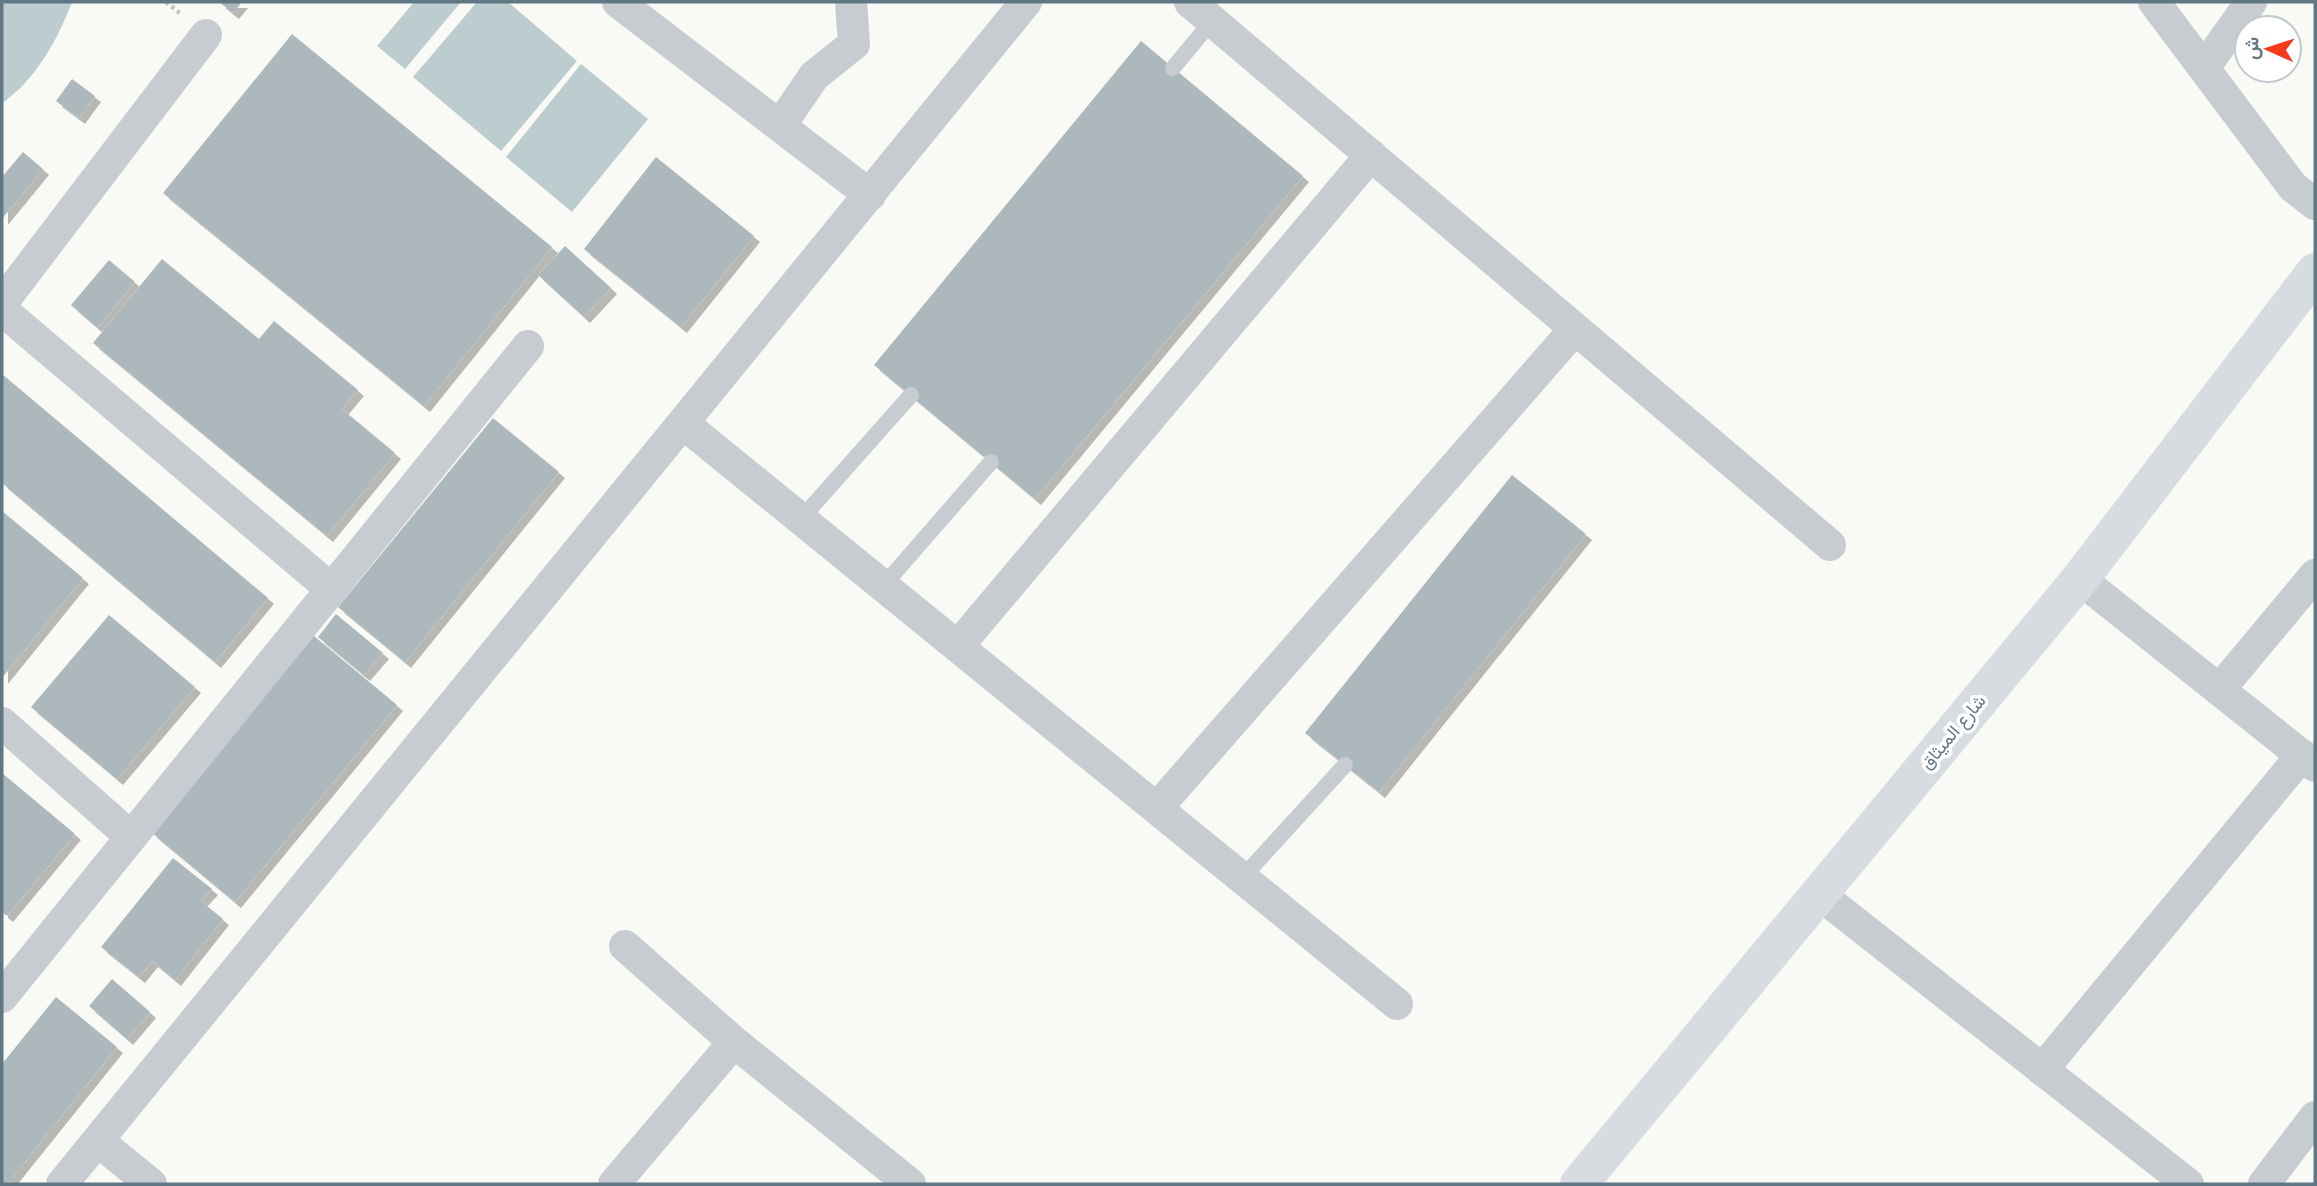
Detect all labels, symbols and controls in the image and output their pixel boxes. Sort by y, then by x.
north arrow [2233,14,2303,84]
text: ش [2240,36,2266,60]
street label: شارع الميثاق [1916,691,1992,775]

